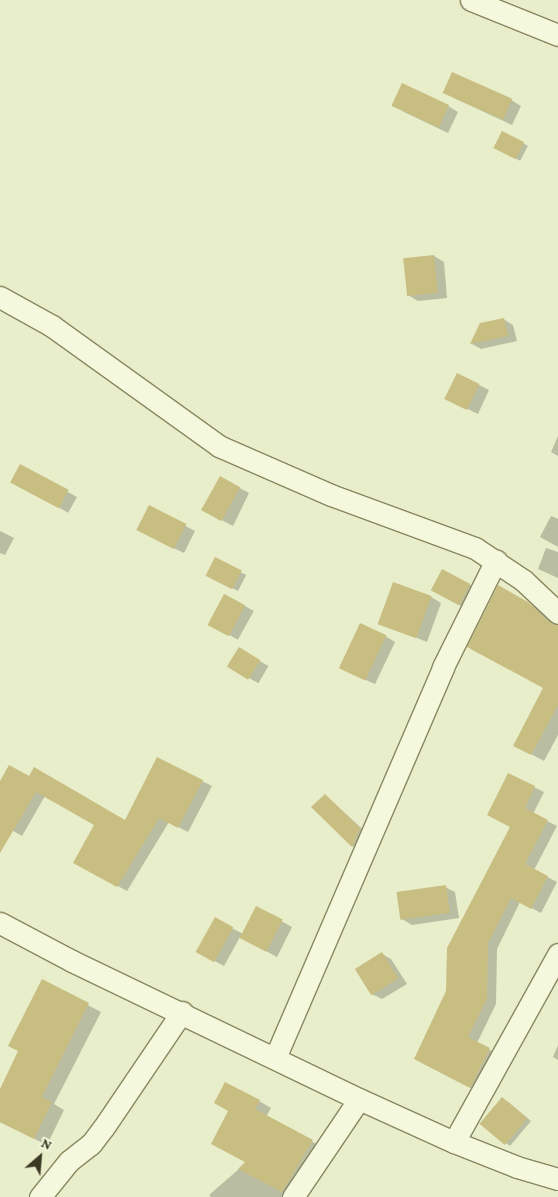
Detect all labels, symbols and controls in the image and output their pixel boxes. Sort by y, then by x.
north arrow [15,1132,65,1182]
text: N [39,1134,55,1153]

